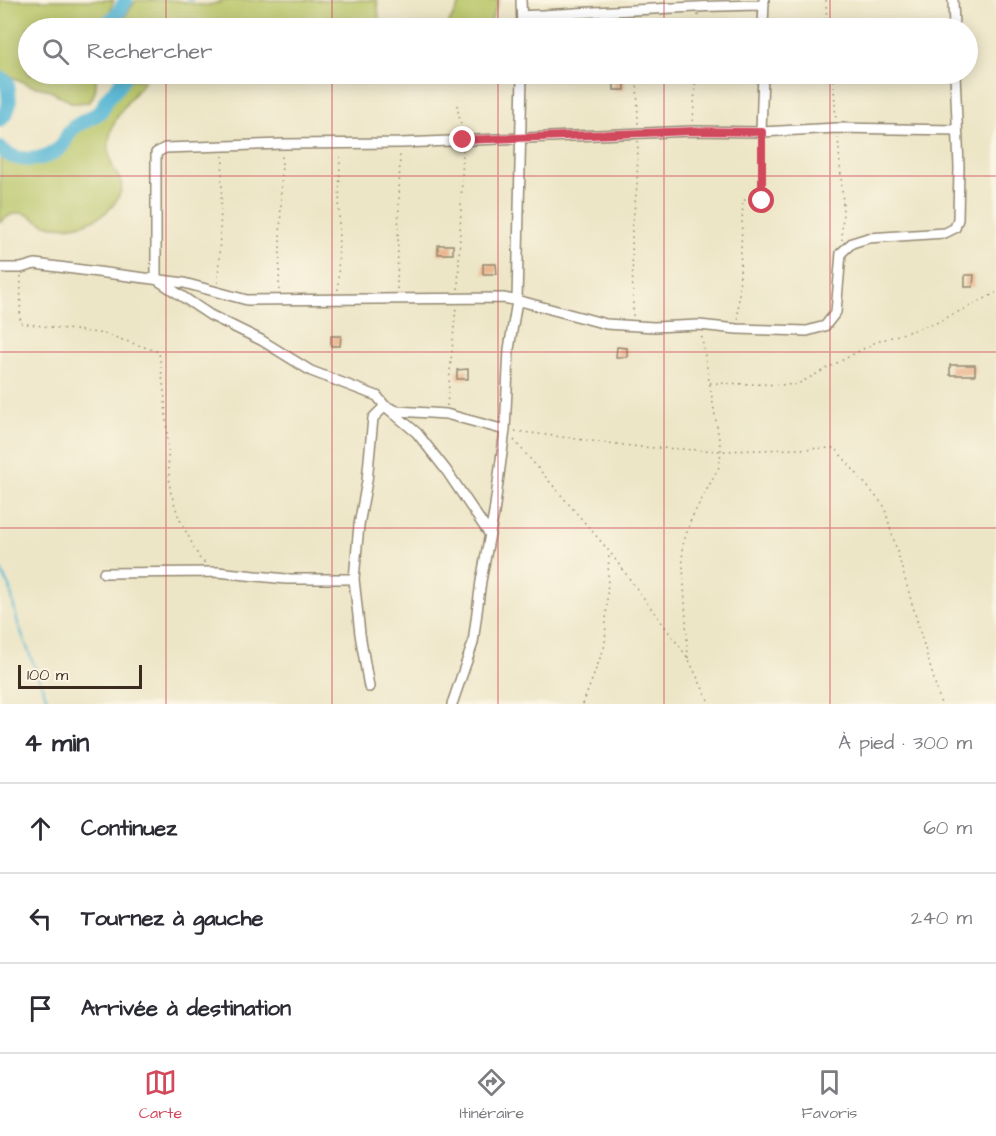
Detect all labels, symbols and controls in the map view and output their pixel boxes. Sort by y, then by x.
search box [18,18,978,84]
icon: search [39,35,72,68]
text: Rechercher [87,36,212,67]
route end [449,126,475,152]
route start [748,187,774,213]
scale bar [18,662,142,690]
text: 100 m [27,664,68,686]
text: 4 min [24,725,89,761]
text: À pied · 300 m [838,729,972,757]
icon: ahead [24,812,57,845]
text: Continuez [81,813,177,844]
text: 60 m [923,814,972,842]
icon: left [24,902,57,935]
text: Tournez à gauche [81,903,263,934]
text: 240 m [911,904,972,932]
icon: arrive [24,992,57,1025]
text: Arrivée à destination [81,993,291,1024]
tab: Carte [139,1066,182,1124]
tab: Itinéraire [459,1066,524,1124]
tab: Favoris [802,1066,857,1124]

